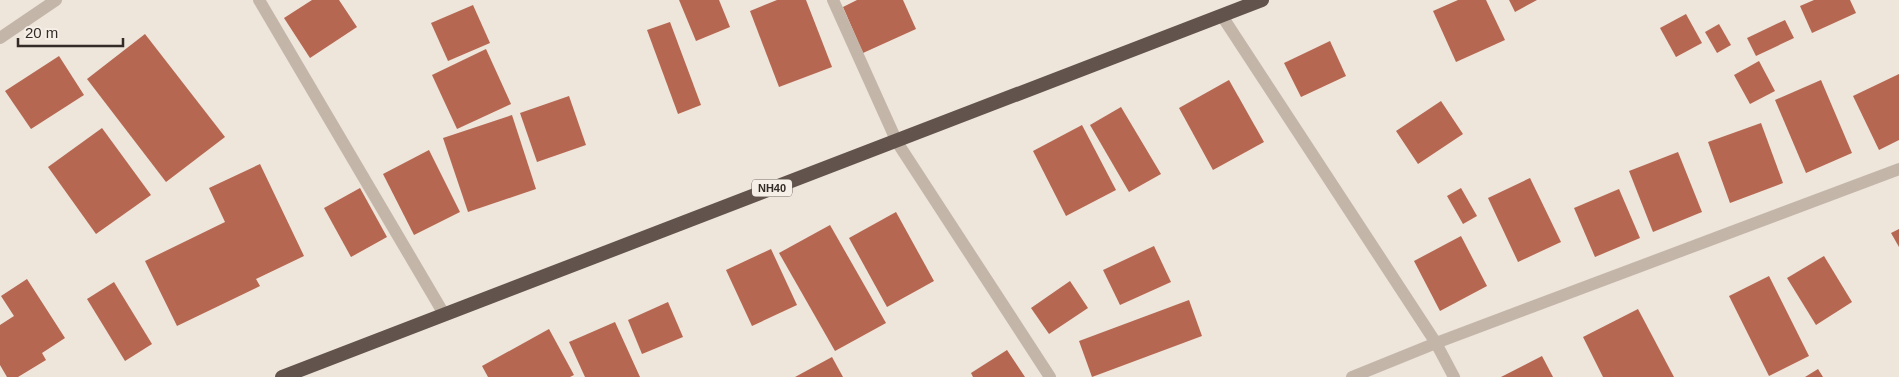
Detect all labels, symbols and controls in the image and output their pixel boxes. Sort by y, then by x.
scale bar [18,15,122,47]
text: 20 m [25,24,58,41]
road number: NH40 [752,180,792,197]

